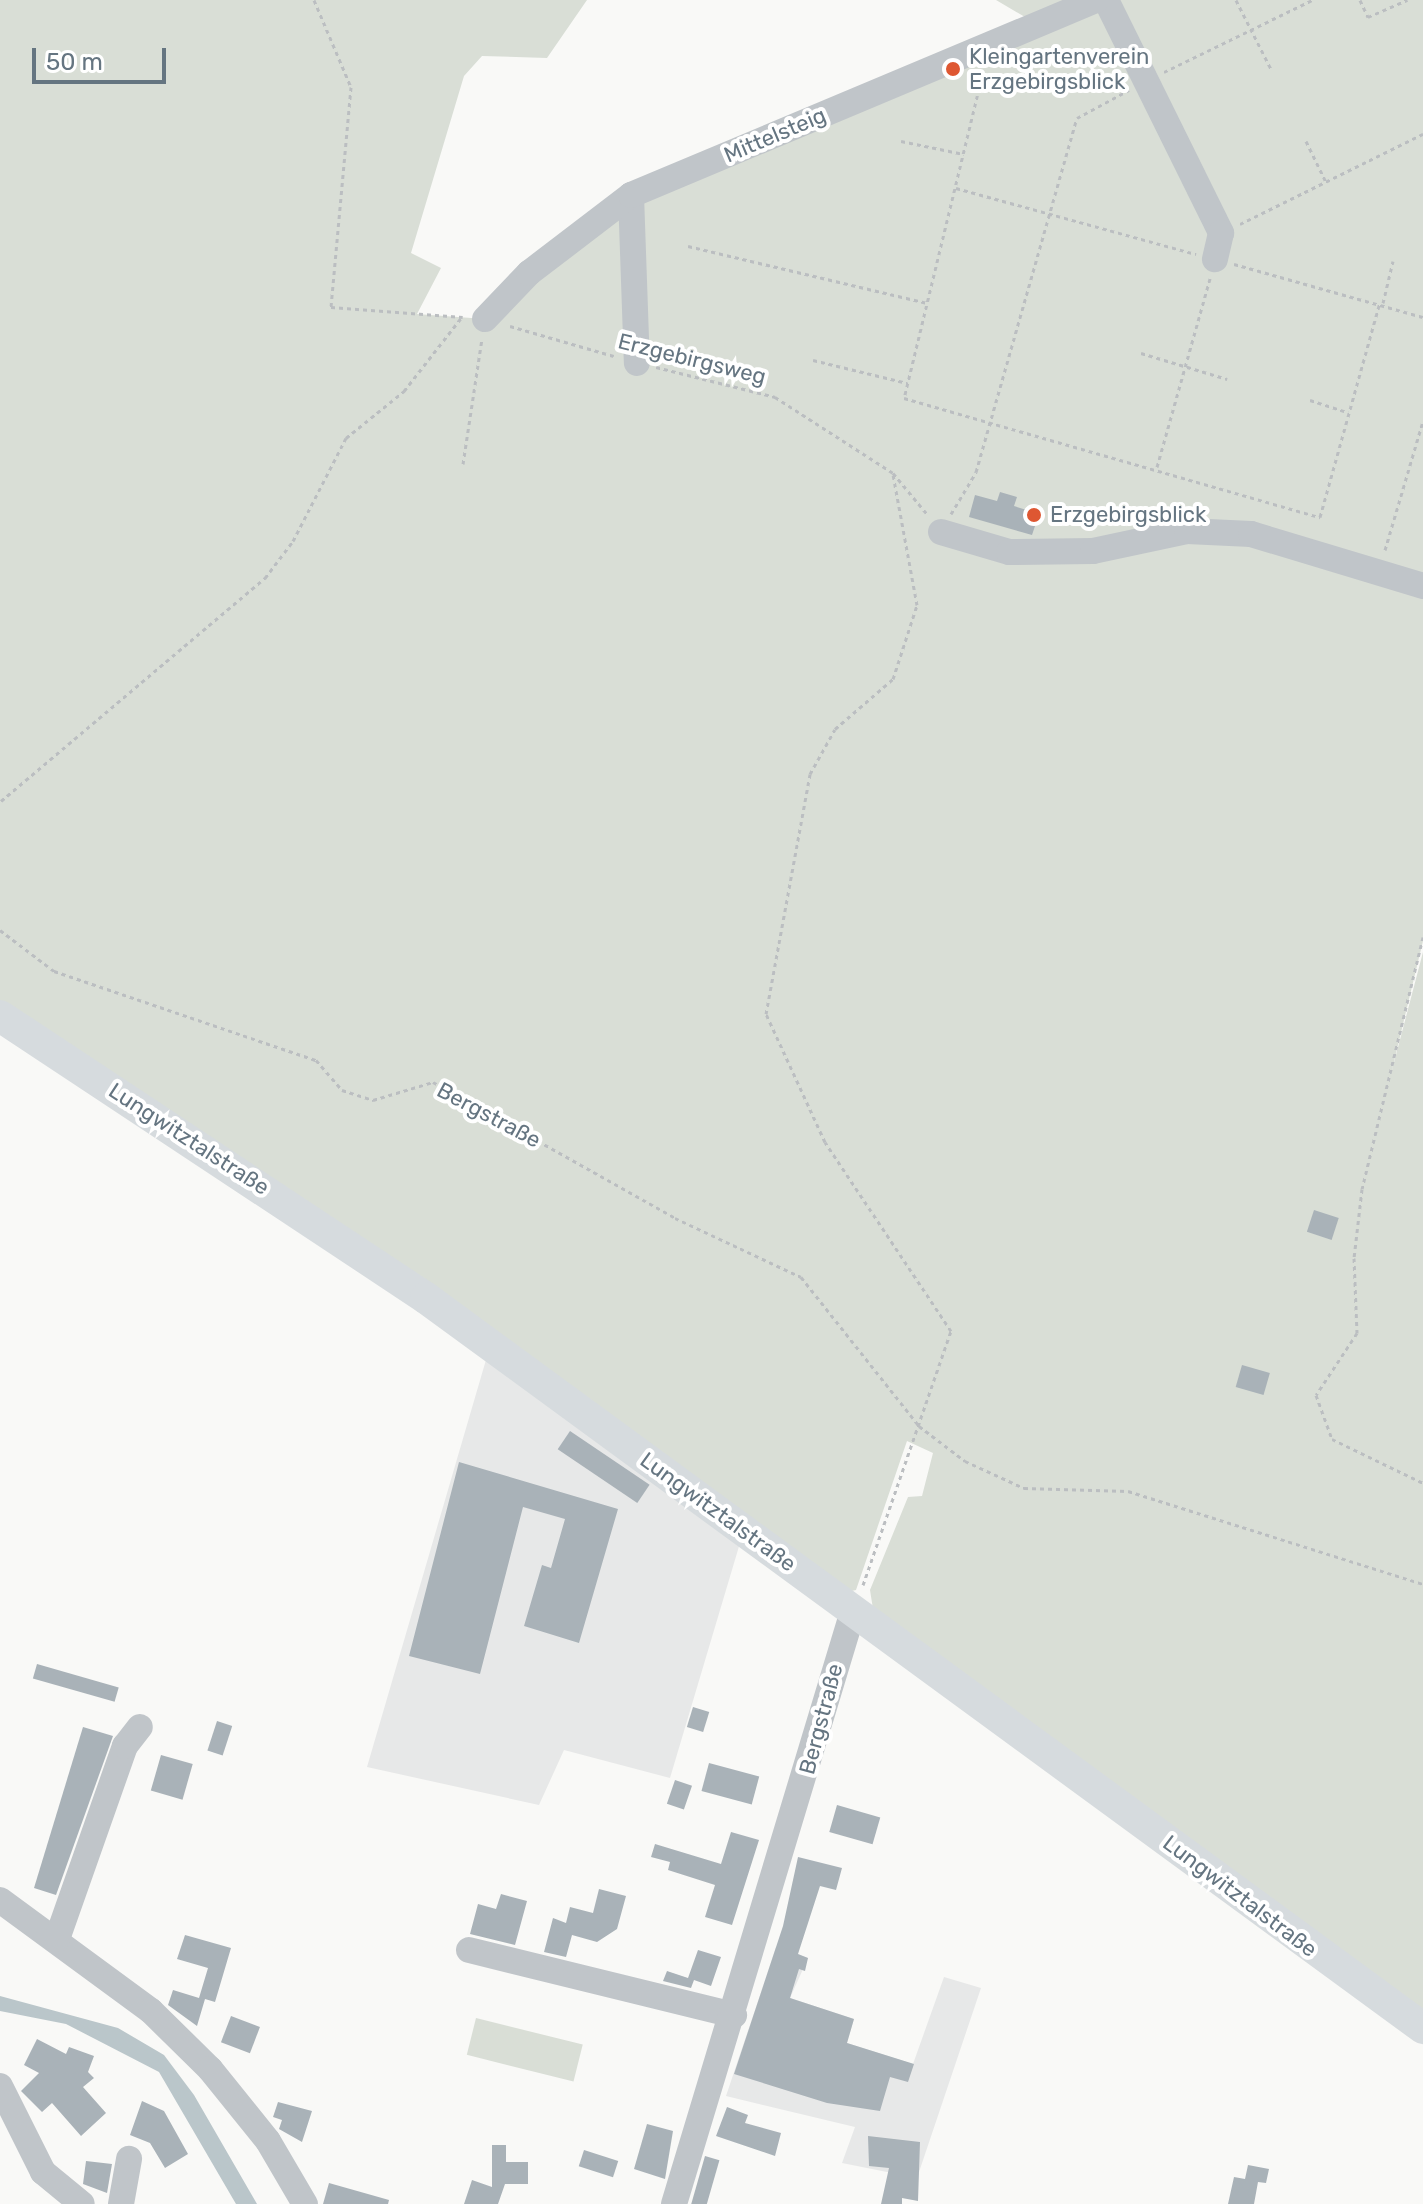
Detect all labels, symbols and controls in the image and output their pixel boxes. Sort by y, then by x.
scale bar [36,32,170,82]
place label: Kleingartenverein Erzgebirgsblick [969,43,1149,94]
text: 50 m [46,48,103,76]
marker: Kleingartenverein Erzgebirgsblick [944,60,962,78]
street label: Mittelsteig [720,102,830,168]
street label: Erzgebirgsweg [615,328,769,390]
place label: Erzgebirgsblick [1050,502,1206,528]
marker: Erzgebirgsblick [1025,506,1043,524]
street label: Lungwitztalstraße [104,1077,274,1201]
street label: Bergstraße [433,1077,545,1153]
street label: Lungwitztalstraße [635,1447,801,1577]
street label: Bergstraße [794,1661,848,1777]
street label: Lungwitztalstraße [1158,1829,1322,1963]

